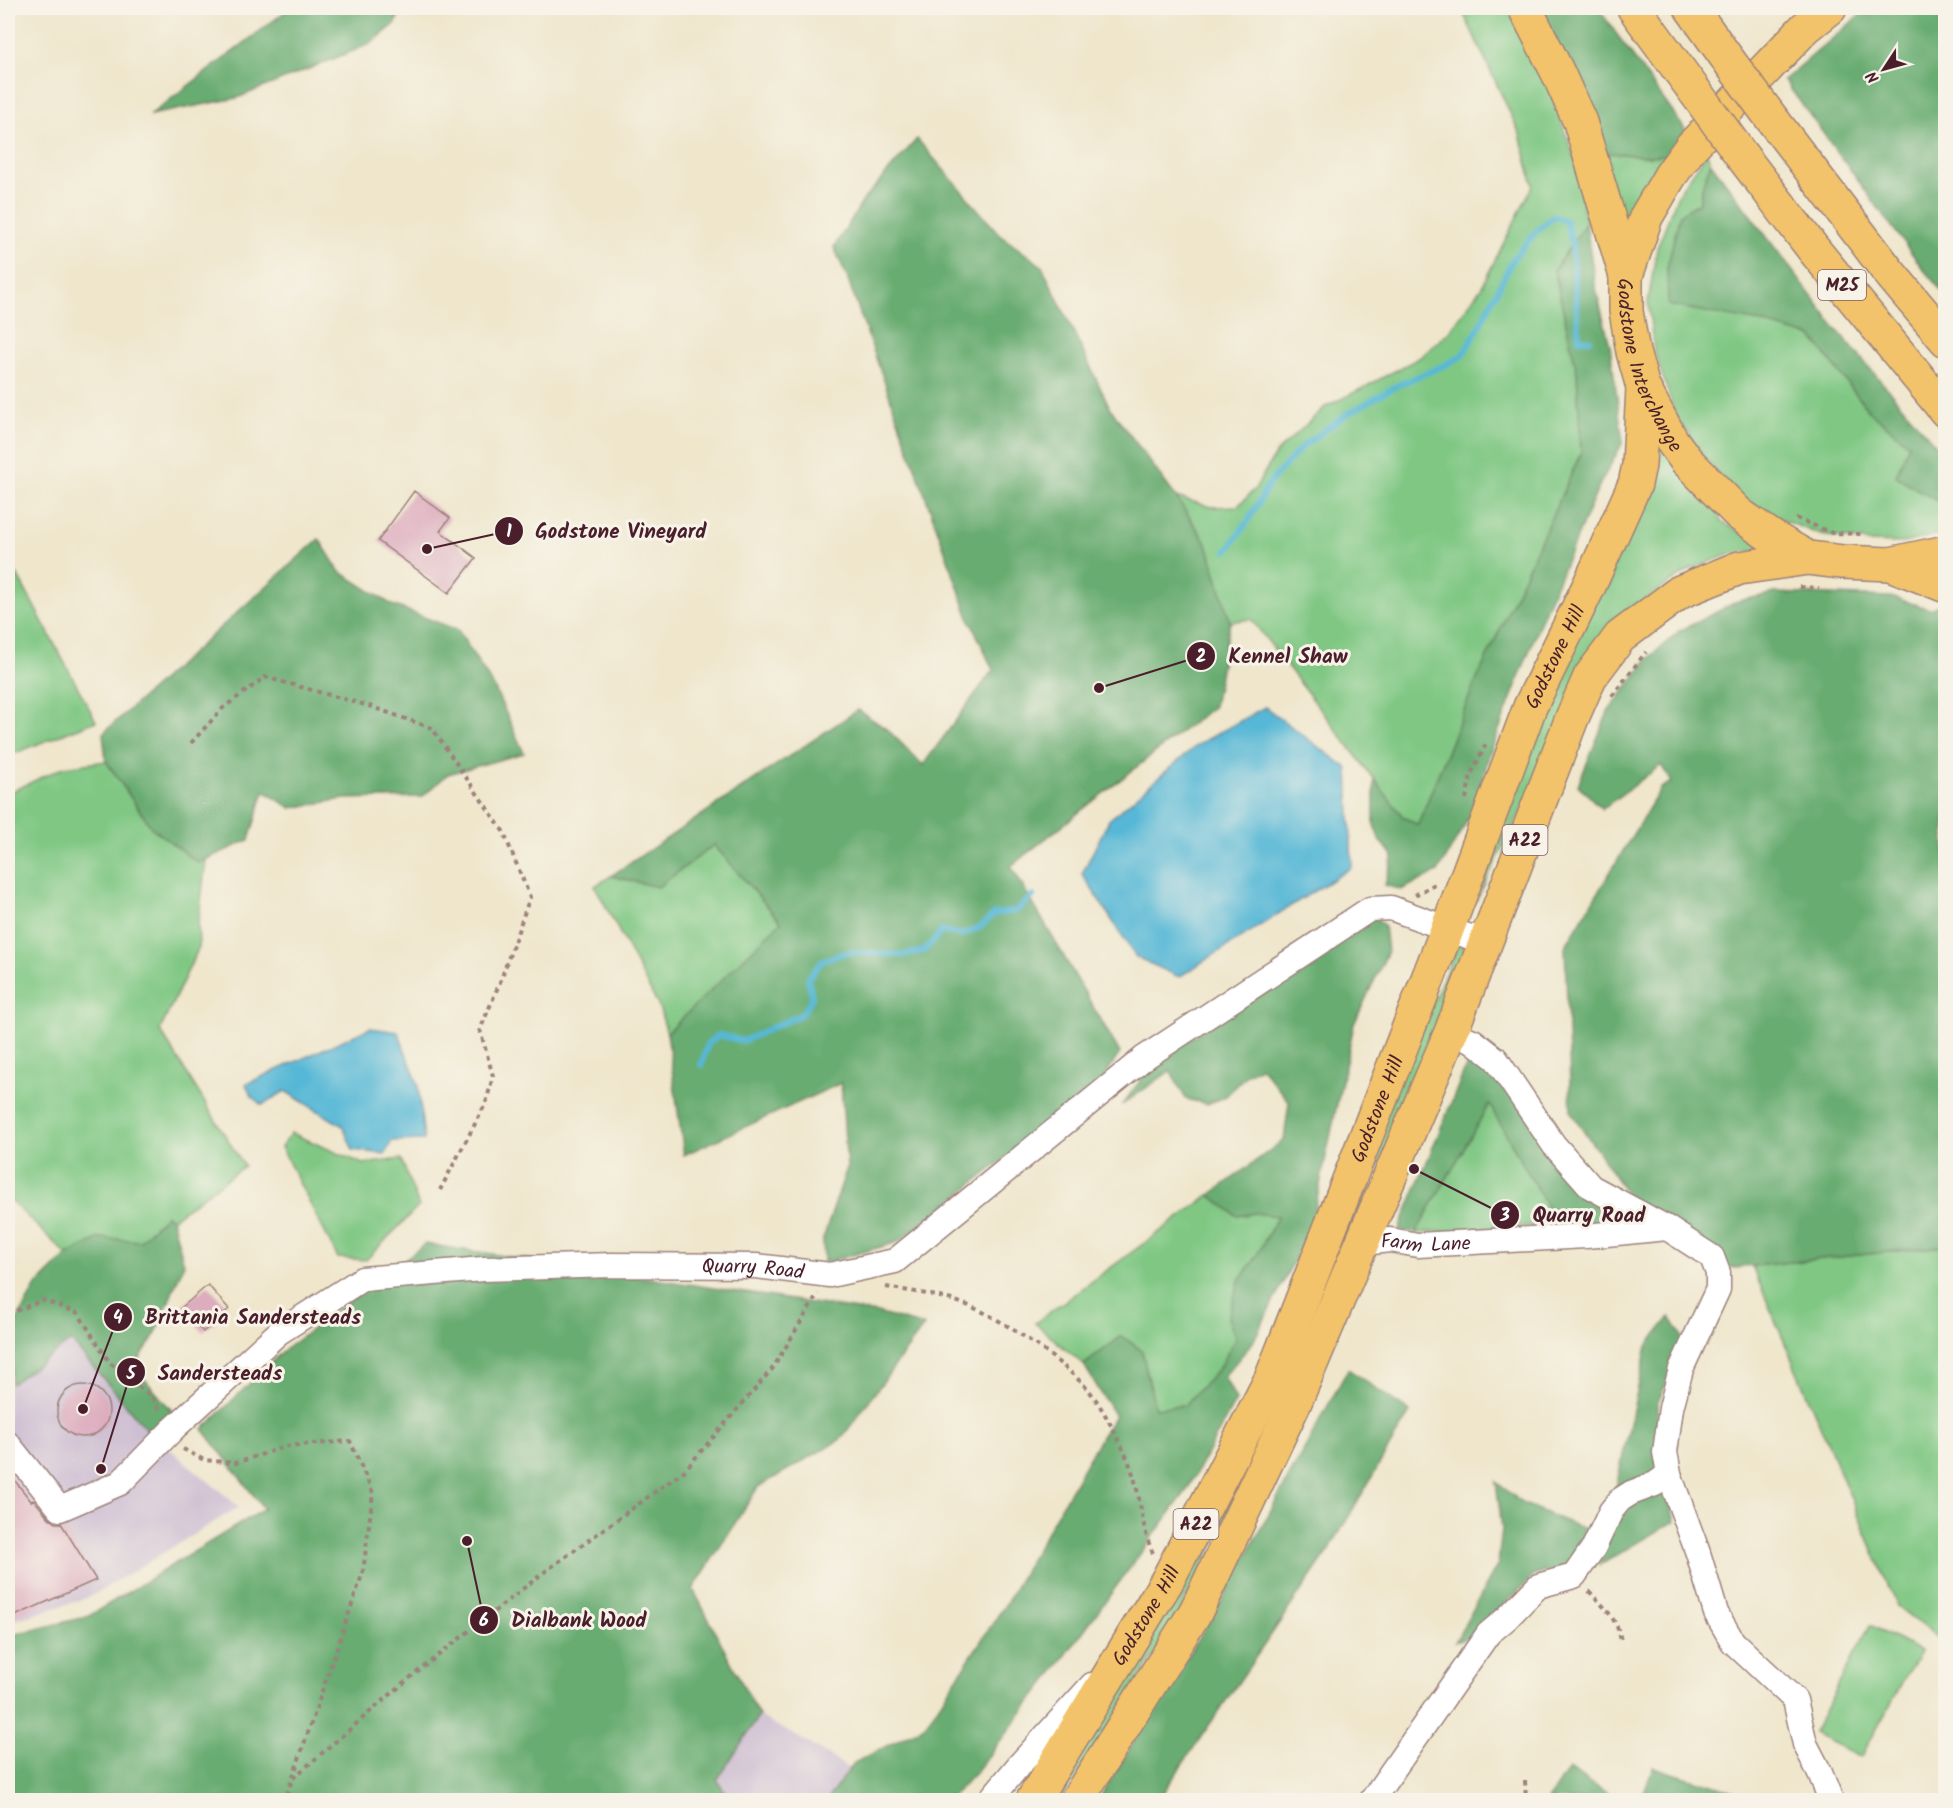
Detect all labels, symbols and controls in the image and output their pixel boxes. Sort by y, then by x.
north arrow [1854,39,1914,99]
text: N [1860,65,1886,88]
road number: M25 [1818,270,1866,300]
street label: Godstone Interchange [1608,278,1690,460]
callout: Godstone Vineyard [494,511,719,550]
text: Godstone Vineyard [535,516,707,549]
text: 1 [506,518,512,547]
street label: Godstone Hill [1517,600,1595,715]
callout: Kennel Shaw [1186,636,1359,675]
text: Kennel Shaw [1228,641,1349,674]
text: 2 [1196,643,1206,672]
road number: A22 [1502,825,1547,855]
street label: Godstone Hill [1343,1051,1414,1168]
callout: Quarry Road [1490,1196,1657,1235]
text: Quarry Road [1532,1200,1646,1233]
text: 3 [1499,1202,1510,1231]
street label: Farm Lane [1379,1226,1471,1264]
street label: Quarry Road [702,1252,807,1290]
callout: Brittania Sandersteads [103,1297,373,1336]
text: Brittania Sandersteads [145,1302,361,1335]
text: 4 [113,1304,123,1333]
callout: Sandersteads [116,1353,295,1392]
text: Sandersteads [158,1358,282,1391]
text: 5 [125,1360,137,1389]
road number: A22 [1174,1509,1218,1539]
street label: Godstone Hill [1104,1561,1190,1673]
callout: Dialbank Wood [469,1601,658,1640]
text: Dialbank Wood [511,1605,647,1638]
text: 6 [479,1607,489,1636]

